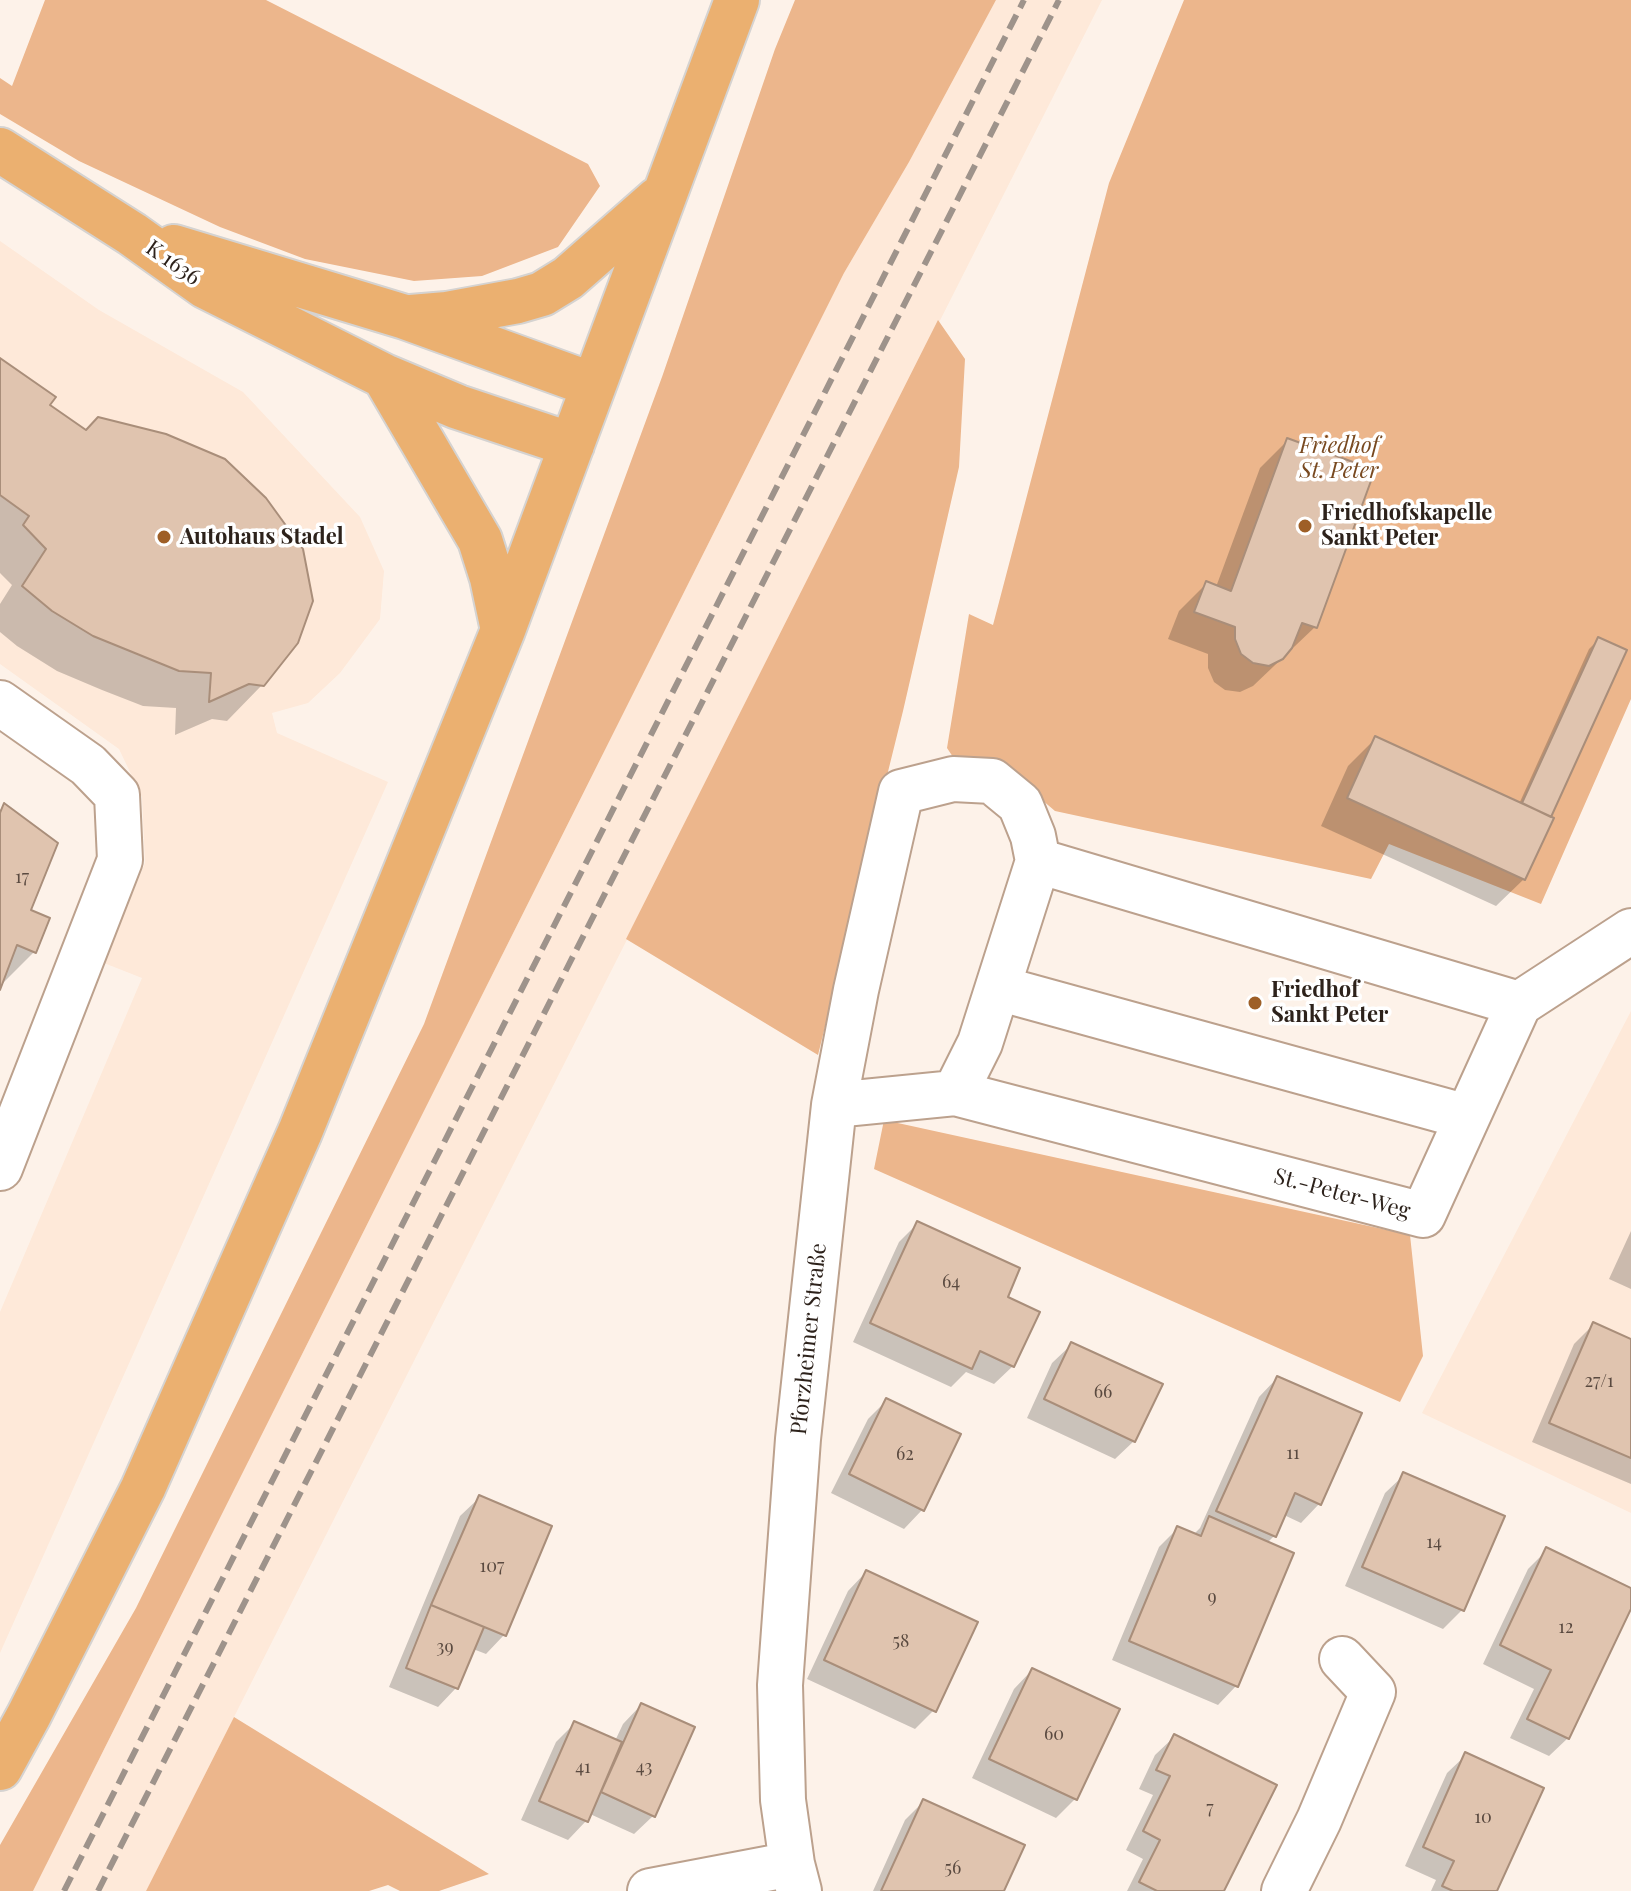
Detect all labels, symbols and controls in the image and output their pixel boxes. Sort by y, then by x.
street label: K 1636 [141,235,205,291]
park label: Friedhof St. Peter [1299,433,1379,484]
place label: Friedhofskapelle Sankt Peter [1321,500,1492,552]
marker: Friedhofskapelle Sankt Peter [1296,517,1314,535]
place label: Autohaus Stadel [180,524,344,550]
marker: Autohaus Stadel [155,528,173,546]
house number: 17 [15,866,29,888]
place label: Friedhof Sankt Peter [1271,977,1388,1028]
marker: Friedhof Sankt Peter [1246,994,1264,1012]
street label: St.-Peter-Weg [1271,1163,1413,1225]
street label: Pforzheimer Straße [786,1242,832,1436]
house number: 64 [942,1271,960,1293]
house number: 27/1 [1584,1370,1614,1392]
house number: 66 [1094,1381,1112,1403]
house number: 11 [1286,1442,1300,1464]
house number: 62 [896,1443,914,1465]
house number: 14 [1426,1531,1442,1553]
house number: 107 [480,1555,504,1577]
house number: 9 [1207,1586,1217,1608]
house number: 12 [1558,1616,1574,1638]
house number: 58 [893,1630,909,1652]
house number: 39 [436,1636,454,1658]
house number: 60 [1044,1723,1064,1745]
house number: 41 [575,1756,591,1778]
house number: 43 [636,1756,652,1778]
house number: 7 [1206,1797,1214,1819]
house number: 10 [1474,1806,1492,1828]
house number: 56 [945,1857,961,1879]

